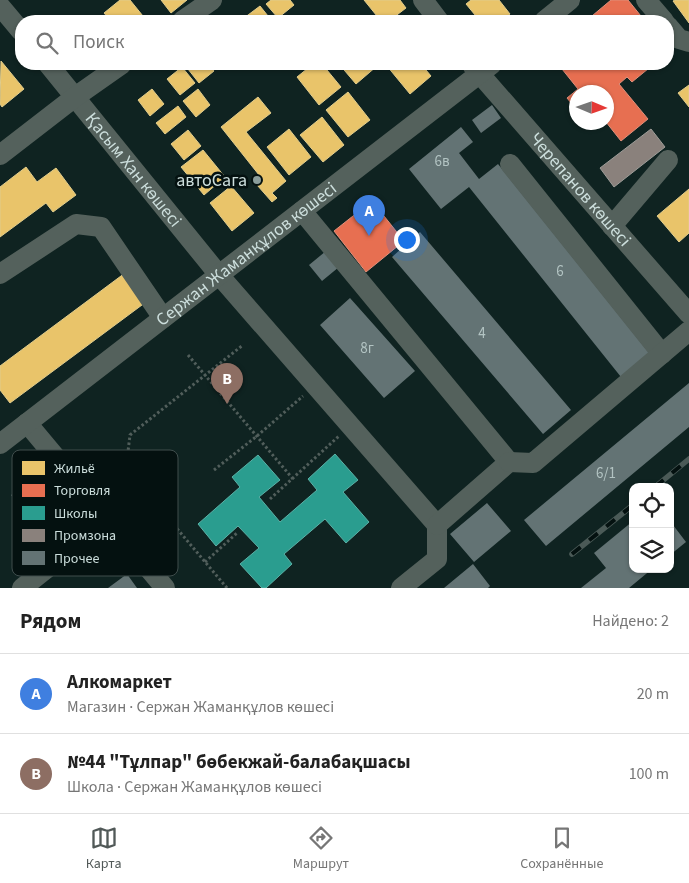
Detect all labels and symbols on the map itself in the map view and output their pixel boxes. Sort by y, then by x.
north arrow [569,85,614,130]
street label: Қасым Хан көшесі [79,107,188,232]
street label: Черепанов көшесі [524,127,637,252]
house number: 6в [434,151,450,172]
place label: автоСага [176,168,247,193]
marker: автоСага [251,174,263,186]
street label: Сержан Жаманқұлов көшесі [150,176,342,332]
pin: A [353,195,385,236]
your location [394,227,420,253]
house number: 6 [556,261,564,282]
house number: 4 [478,323,486,344]
house number: 8г [360,338,374,359]
pin: B [211,363,243,404]
legend [12,450,178,576]
text: Жильё [54,459,95,479]
house number: 6/1 [596,463,616,484]
text: Торговля [54,481,110,501]
text: Школы [54,504,97,524]
text: Промзона [54,526,116,546]
text: Прочее [54,549,99,569]

